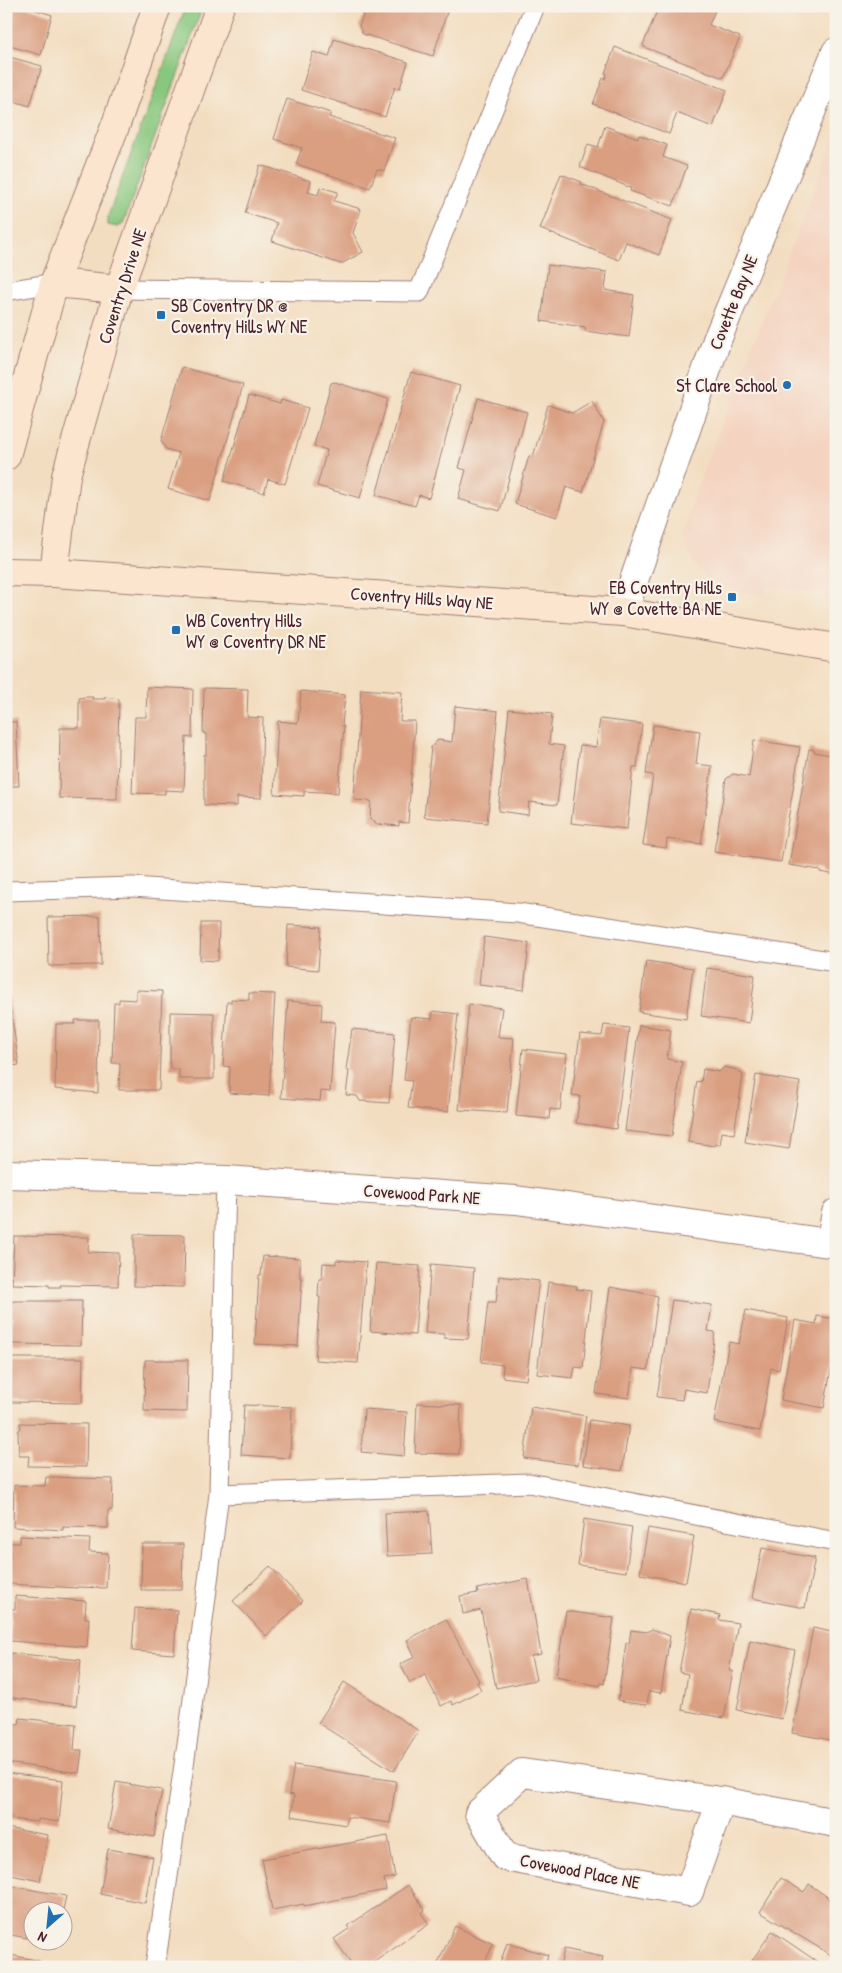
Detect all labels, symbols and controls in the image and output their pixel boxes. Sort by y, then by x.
street label: Coventry Drive NE [92,225,152,347]
street label: Covette Bay NE [703,251,763,353]
place label: SB Coventry DR @ Coventry Hills WY NE [171,293,308,339]
marker: SB Coventry DR @ Coventry Hills WY NE [155,309,167,321]
place label: St Clare School [676,373,777,398]
marker: St Clare School [781,379,793,391]
place label: EB Coventry Hills WY @ Covette BA NE [590,575,722,621]
street label: Coventry Hills Way NE [350,581,494,615]
marker: EB Coventry Hills WY @ Covette BA NE [726,591,738,603]
place label: WB Coventry Hills WY @ Coventry DR NE [186,608,326,654]
marker: WB Coventry Hills WY @ Coventry DR NE [170,624,182,636]
street label: Covewood Park NE [363,1177,481,1211]
street label: Covewood Place NE [518,1847,642,1895]
north arrow [22,1900,72,1950]
text: N [34,1928,50,1948]

